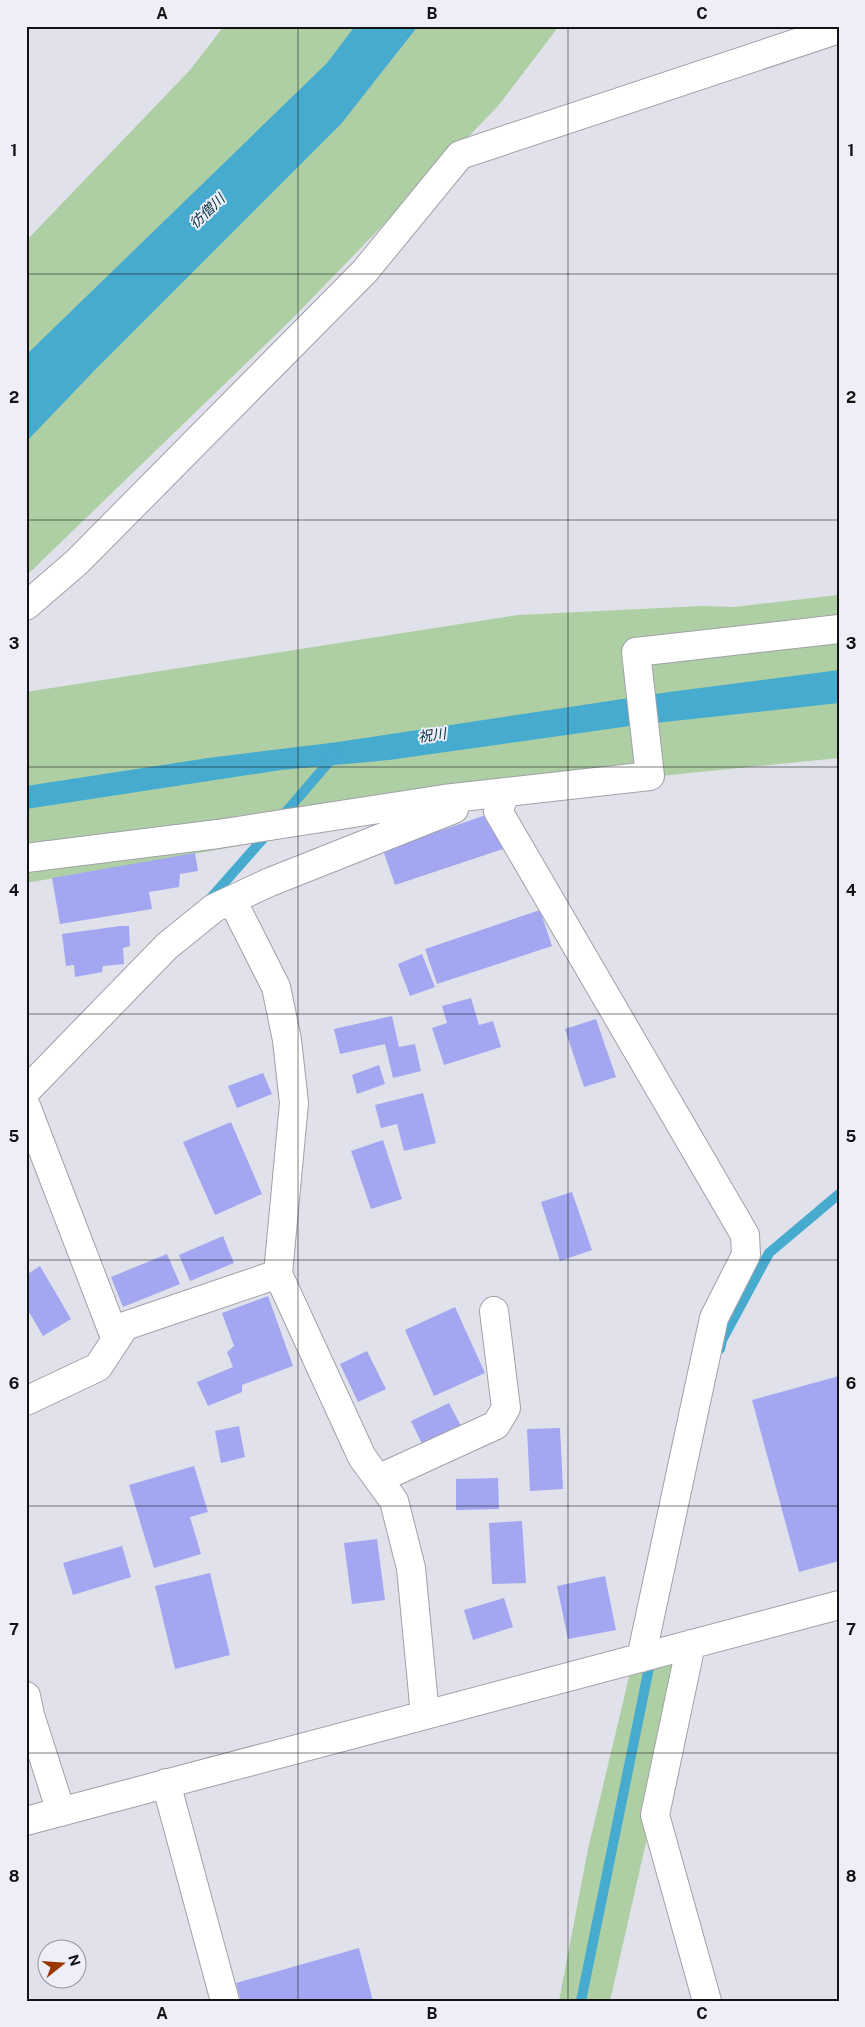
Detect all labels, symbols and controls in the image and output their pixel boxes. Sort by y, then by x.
text: A [156,4,168,23]
text: B [427,4,438,23]
text: C [696,4,708,23]
text: 1 [11,141,17,160]
text: 1 [848,141,854,160]
water label: 彷僧川 [186,189,229,231]
text: 2 [9,388,19,407]
text: 2 [846,388,856,407]
text: 3 [9,634,19,653]
text: 3 [846,634,856,653]
water label: 祝川 [417,725,449,745]
text: 4 [9,881,20,900]
text: 4 [846,881,857,900]
text: 5 [9,1127,20,1146]
text: 5 [846,1127,857,1146]
text: 6 [9,1374,19,1393]
text: 6 [846,1374,856,1393]
text: 7 [9,1620,19,1639]
text: 7 [846,1620,856,1639]
text: 8 [9,1867,20,1886]
text: 8 [846,1867,857,1886]
north arrow [38,1940,88,1990]
text: N [65,1953,84,1968]
text: A [156,2004,168,2023]
text: B [427,2004,438,2023]
text: C [696,2004,708,2023]

